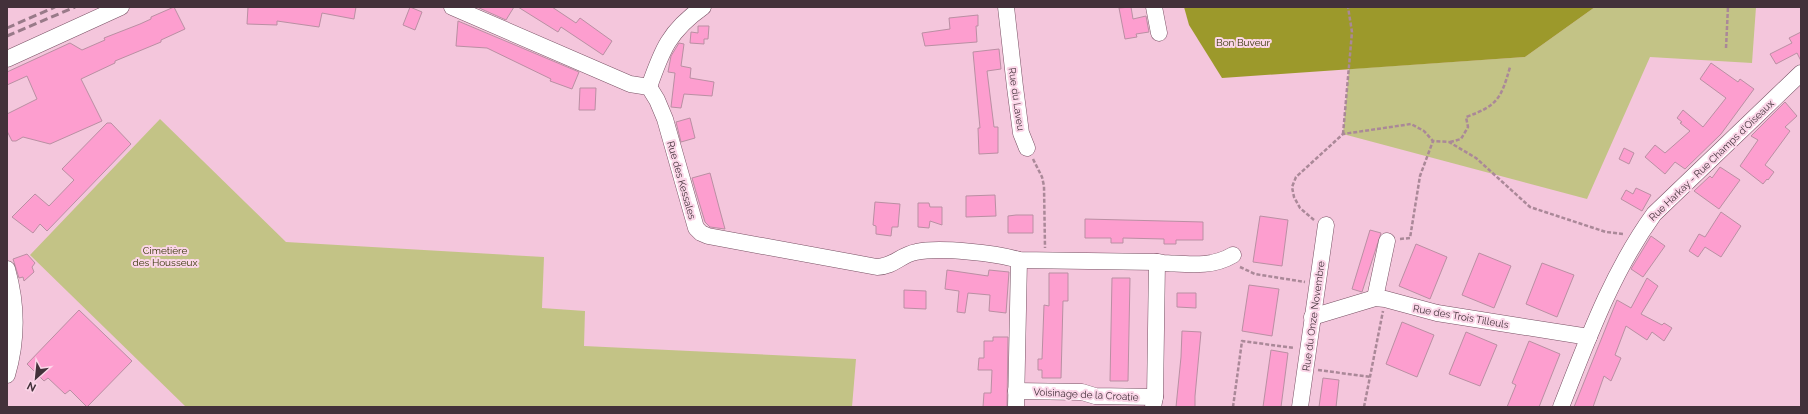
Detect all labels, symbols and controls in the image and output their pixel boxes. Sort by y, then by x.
park label: Bon Buveur [1216,37,1271,48]
street label: Rue du Laveu [1007,67,1026,131]
street label: Rue Harkay - Rue Champs d'Oiseaux [1647,98,1776,223]
street label: Rue des Kessales [665,140,698,221]
park label: Cimetière des Housseux [132,245,198,268]
street label: Rue du Onze Novembre [1300,260,1327,372]
street label: Rue des Trois Tilleuls [1412,303,1510,330]
north arrow [16,358,56,398]
text: N [25,379,38,394]
street label: Voisinage de la Croatie [1033,386,1139,403]

